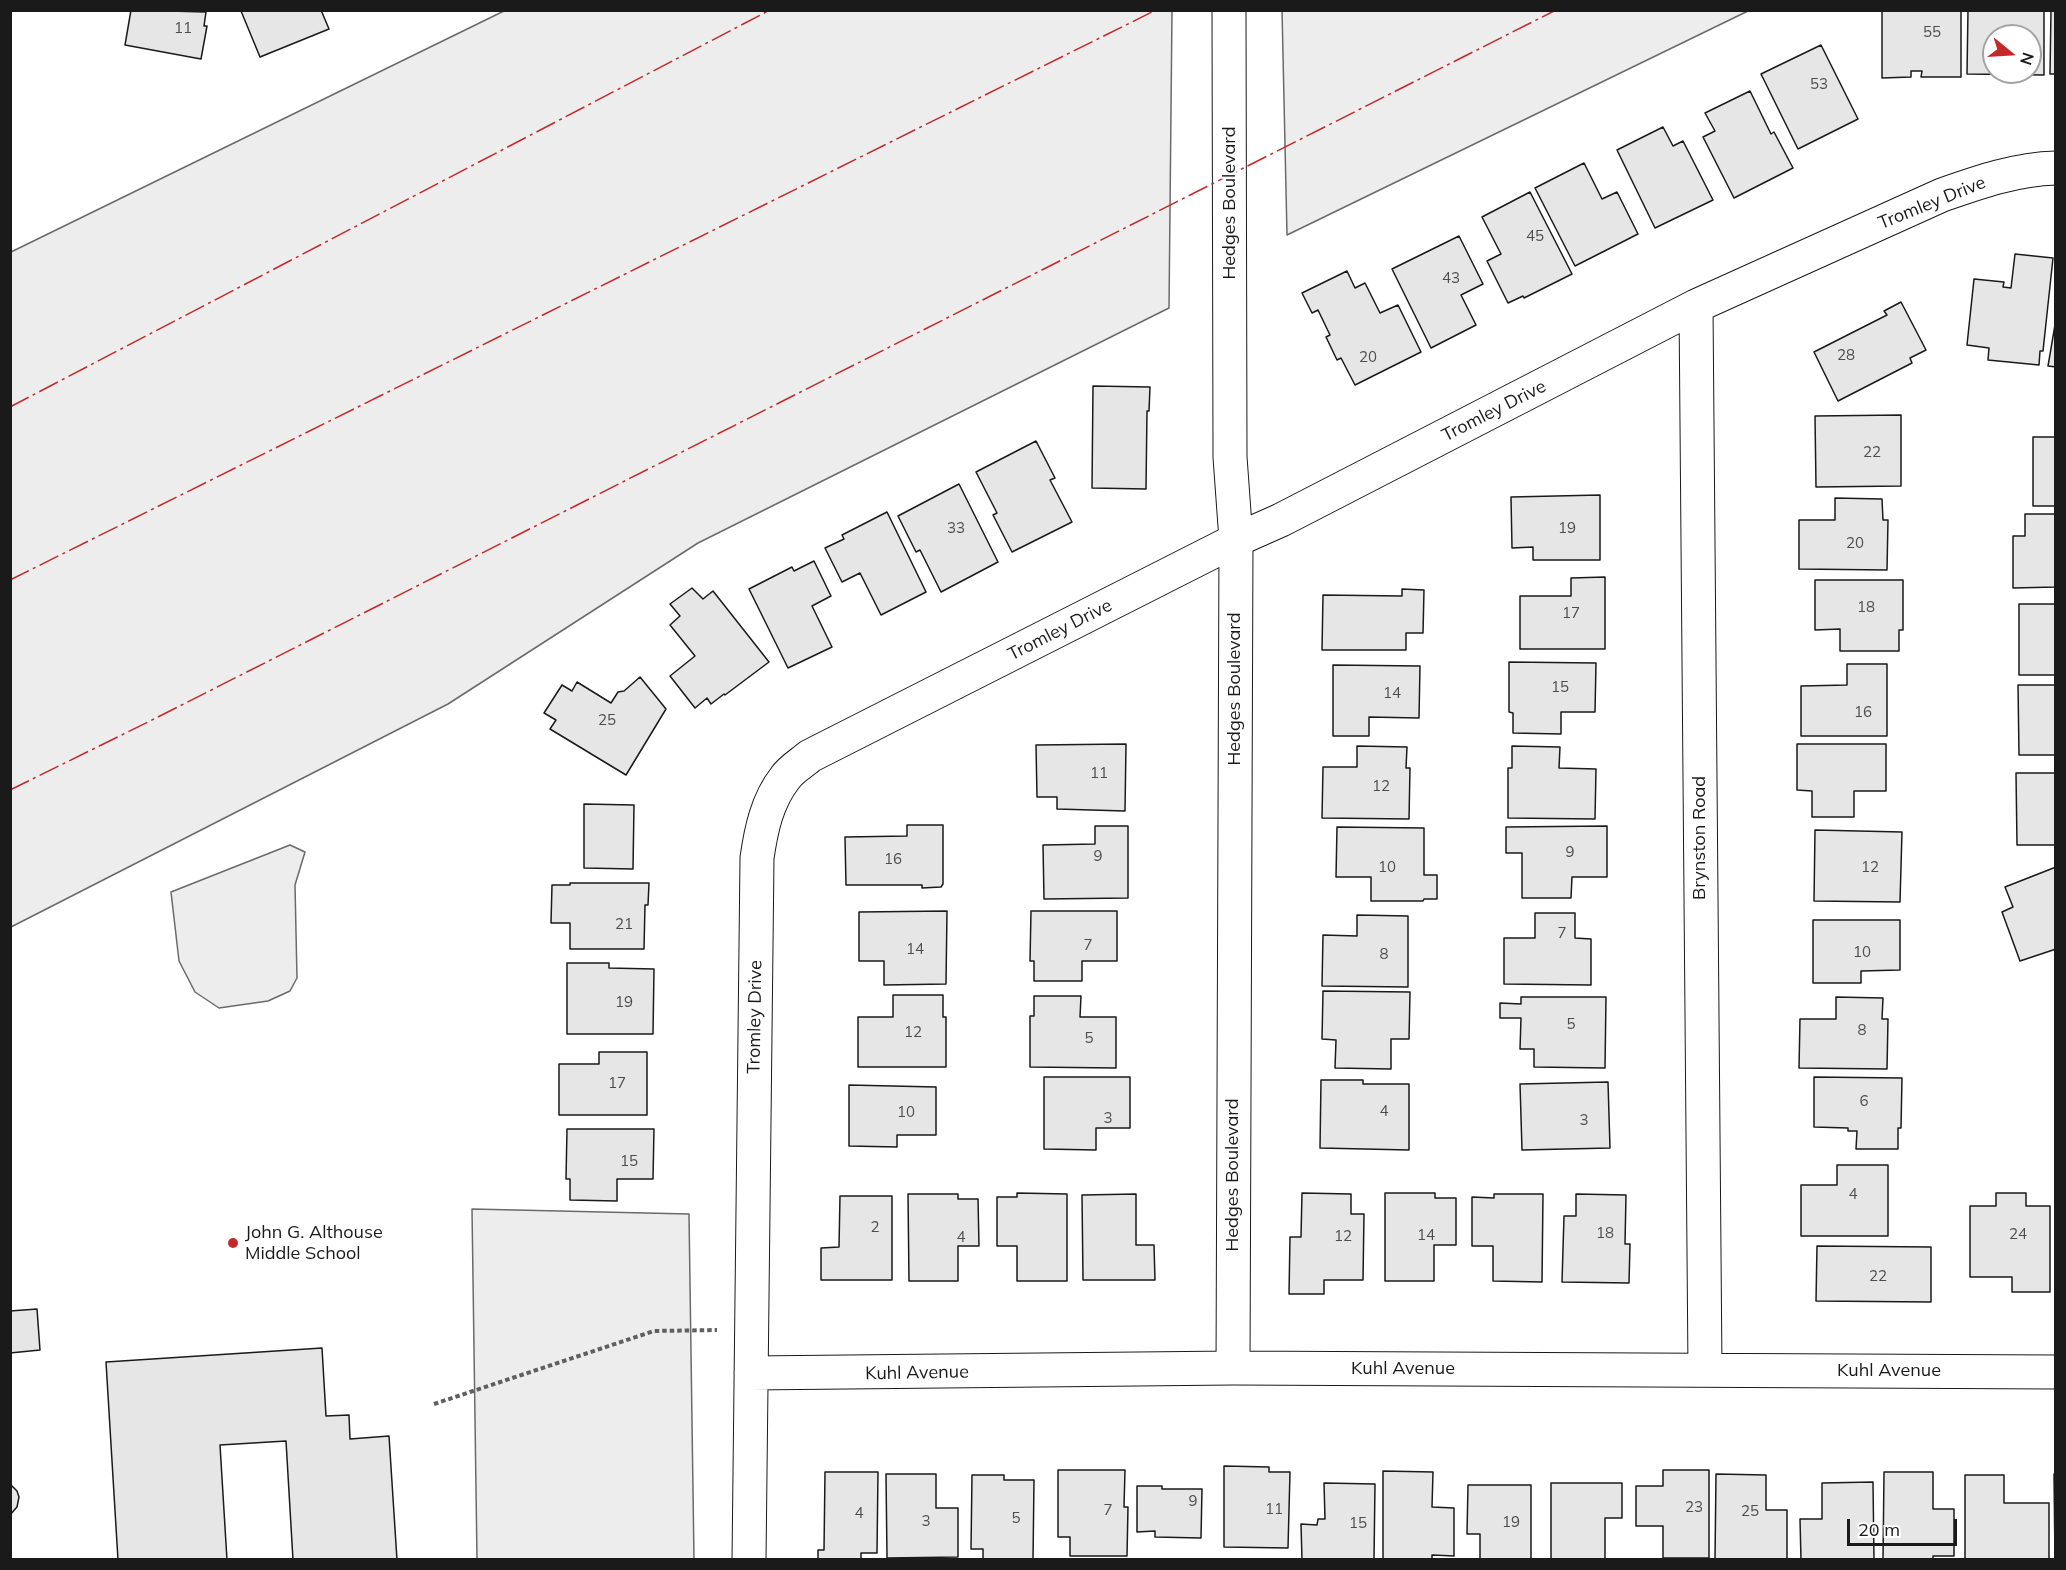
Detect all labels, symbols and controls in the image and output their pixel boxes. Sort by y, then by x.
house number: 11 [174,19,192,37]
house number: 55 [1923,23,1941,41]
north arrow [1982,24,2042,84]
text: N [2016,50,2039,68]
house number: 53 [1810,75,1828,93]
street label: Hedges Boulevard [1219,127,1241,279]
street label: Tromley Drive [1875,172,1989,234]
house number: 45 [1526,227,1544,245]
house number: 43 [1442,269,1460,287]
house number: 28 [1837,346,1855,364]
house number: 20 [1359,348,1377,366]
street label: Tromley Drive [1438,376,1550,446]
house number: 22 [1863,443,1881,461]
house number: 33 [947,519,965,537]
house number: 19 [1558,519,1576,537]
house number: 20 [1846,534,1864,552]
street label: Tromley Drive [1004,595,1116,665]
house number: 18 [1857,598,1875,616]
house number: 17 [1562,604,1580,622]
street label: Hedges Boulevard [1224,613,1246,765]
house number: 15 [1551,678,1569,696]
house number: 14 [1383,684,1401,702]
house number: 16 [1854,703,1872,721]
house number: 25 [598,711,616,729]
house number: 11 [1090,764,1108,782]
street label: Brynston Road [1689,776,1711,900]
house number: 12 [1372,777,1390,795]
house number: 9 [1566,843,1574,861]
house number: 9 [1094,847,1102,865]
house number: 16 [884,850,902,868]
house number: 10 [1378,858,1396,876]
house number: 12 [1861,858,1879,876]
house number: 21 [615,915,633,933]
house number: 7 [1558,924,1566,942]
house number: 7 [1084,936,1092,954]
house number: 14 [906,940,924,958]
house number: 10 [1853,943,1871,961]
house number: 8 [1380,945,1388,963]
street label: Tromley Drive [743,960,767,1074]
house number: 19 [615,993,633,1011]
house number: 5 [1567,1015,1575,1033]
house number: 8 [1858,1021,1866,1039]
house number: 12 [904,1023,922,1041]
house number: 5 [1085,1029,1093,1047]
house number: 17 [608,1074,626,1092]
house number: 6 [1860,1092,1868,1110]
street label: Hedges Boulevard [1222,1099,1244,1251]
house number: 4 [1380,1102,1388,1120]
house number: 10 [897,1103,915,1121]
house number: 3 [1104,1109,1112,1127]
house number: 3 [1580,1111,1588,1129]
house number: 15 [620,1152,638,1170]
house number: 4 [1849,1185,1857,1203]
house number: 2 [871,1218,879,1236]
place label: John G. Althouse Middle School [245,1222,383,1264]
house number: 18 [1596,1224,1614,1242]
house number: 24 [2009,1225,2027,1243]
house number: 14 [1417,1226,1435,1244]
house number: 12 [1334,1227,1352,1245]
house number: 4 [957,1228,965,1246]
marker: John G. Althouse Middle School [226,1236,240,1250]
house number: 22 [1869,1267,1887,1285]
street label: Kuhl Avenue [1351,1358,1455,1380]
street label: Kuhl Avenue [1837,1360,1941,1382]
street label: Kuhl Avenue [865,1361,969,1385]
house number: 9 [1189,1492,1197,1510]
house number: 23 [1685,1498,1703,1516]
house number: 11 [1265,1500,1283,1518]
house number: 7 [1104,1501,1112,1519]
house number: 25 [1741,1502,1759,1520]
house number: 4 [855,1504,863,1522]
scale bar [1850,1507,1960,1545]
house number: 5 [1012,1509,1020,1527]
house number: 3 [922,1512,930,1530]
house number: 19 [1502,1513,1520,1531]
house number: 15 [1349,1514,1367,1532]
text: 20 m [1858,1518,1900,1541]

